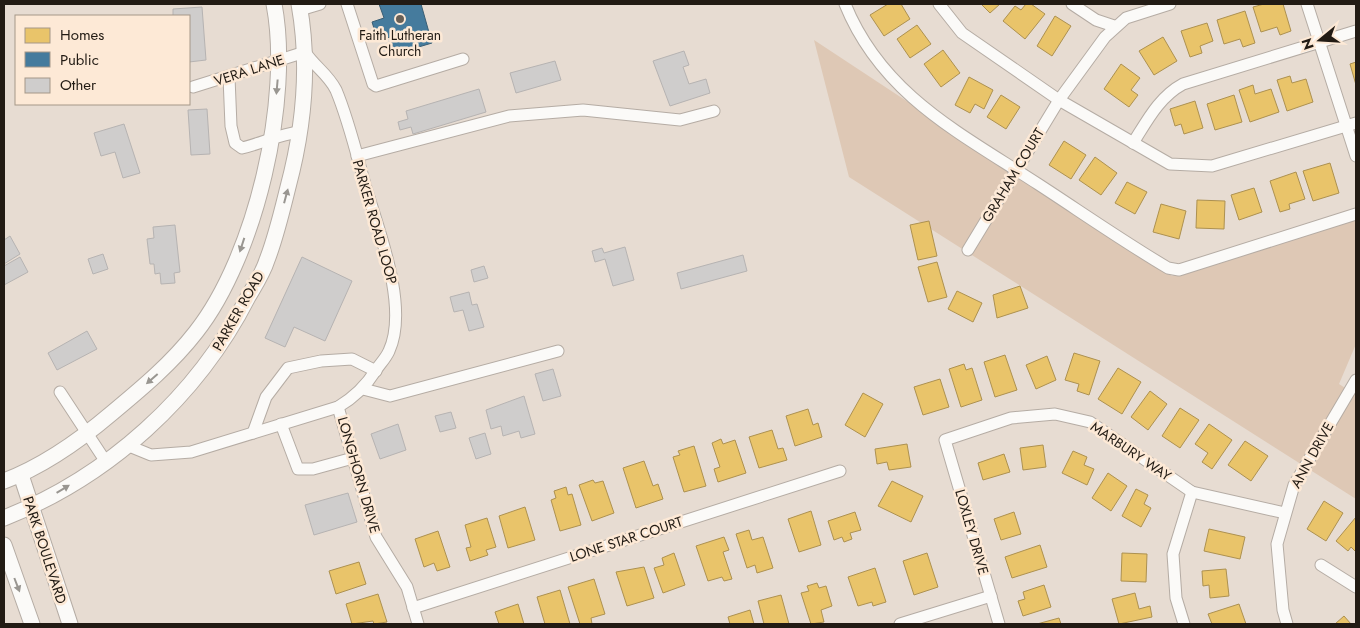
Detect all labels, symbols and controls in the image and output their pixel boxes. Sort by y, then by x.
marker: Faith Lutheran Church [394,13,406,25]
legend [15,15,190,105]
north arrow [1295,15,1345,65]
text: Homes [60,24,104,46]
place label: Faith Lutheran Church [359,25,441,61]
text: N [1296,36,1319,52]
text: Public [60,49,99,71]
street label: VERA LANE [211,49,287,91]
text: Other [60,74,97,96]
one-way arrow [273,79,281,95]
street label: GRAHAM COURT [977,124,1049,226]
street label: PARKER ROAD LOOP [348,157,402,287]
one-way arrow [282,188,290,203]
one-way arrow [238,238,246,253]
street label: PARKER ROAD [207,268,269,354]
one-way arrow [146,373,159,384]
street label: LONGHORN DRIVE [333,414,385,536]
street label: MARBURY WAY [1087,417,1175,486]
street label: ANN DRIVE [1286,418,1338,492]
one-way arrow [57,485,70,494]
street label: LOXLEY DRIVE [950,487,994,577]
street label: PARK BOULEVARD [18,494,72,606]
street label: LONE STAR COURT [567,511,685,567]
one-way arrow [13,578,21,593]

